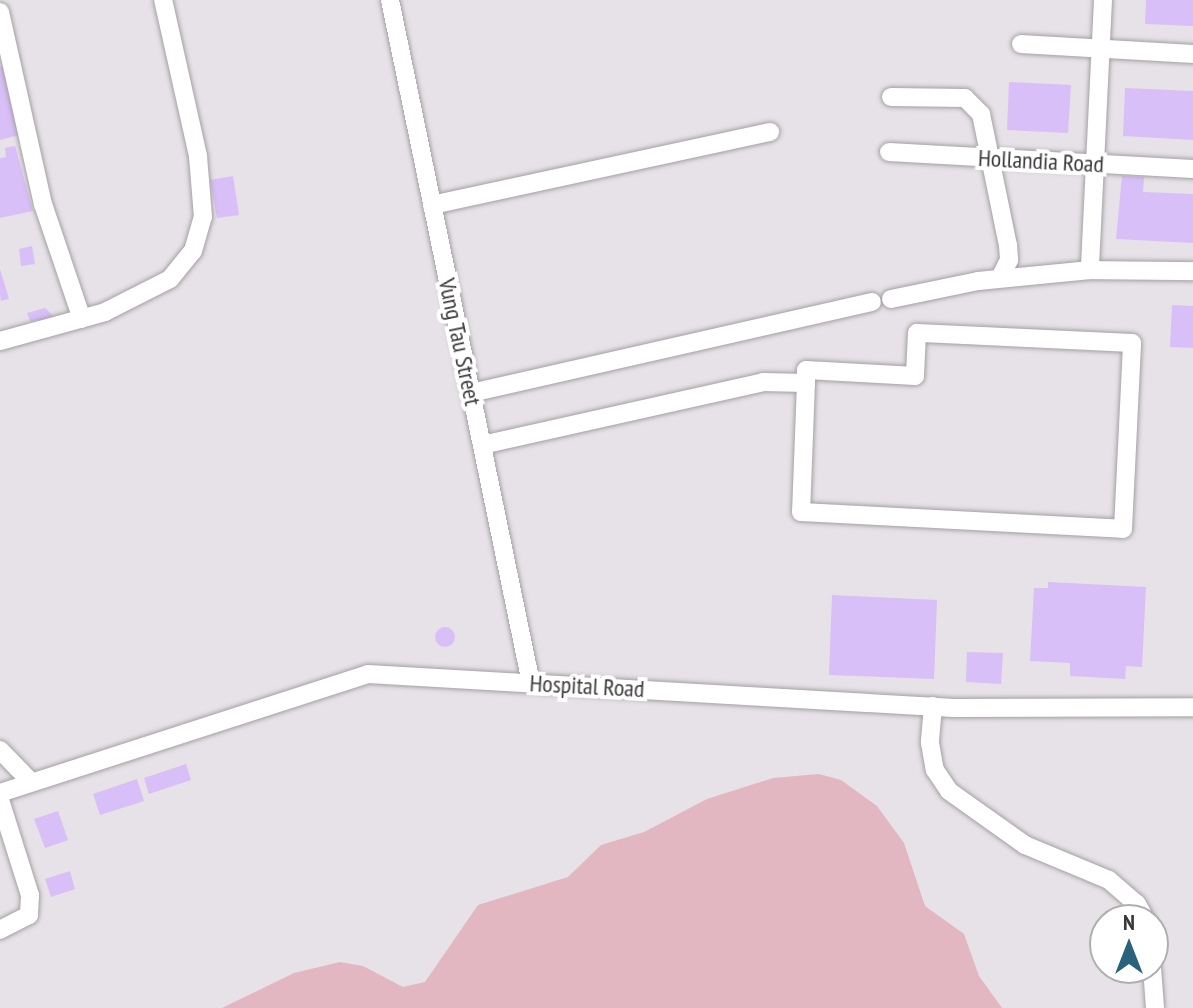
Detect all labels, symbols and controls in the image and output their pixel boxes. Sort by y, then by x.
street label: Hollandia Road [977,143,1105,179]
street label: Vung Tau Street [432,275,488,409]
street label: Hospital Road [529,669,645,703]
north arrow [1089,904,1169,984]
text: N [1123,908,1135,936]

